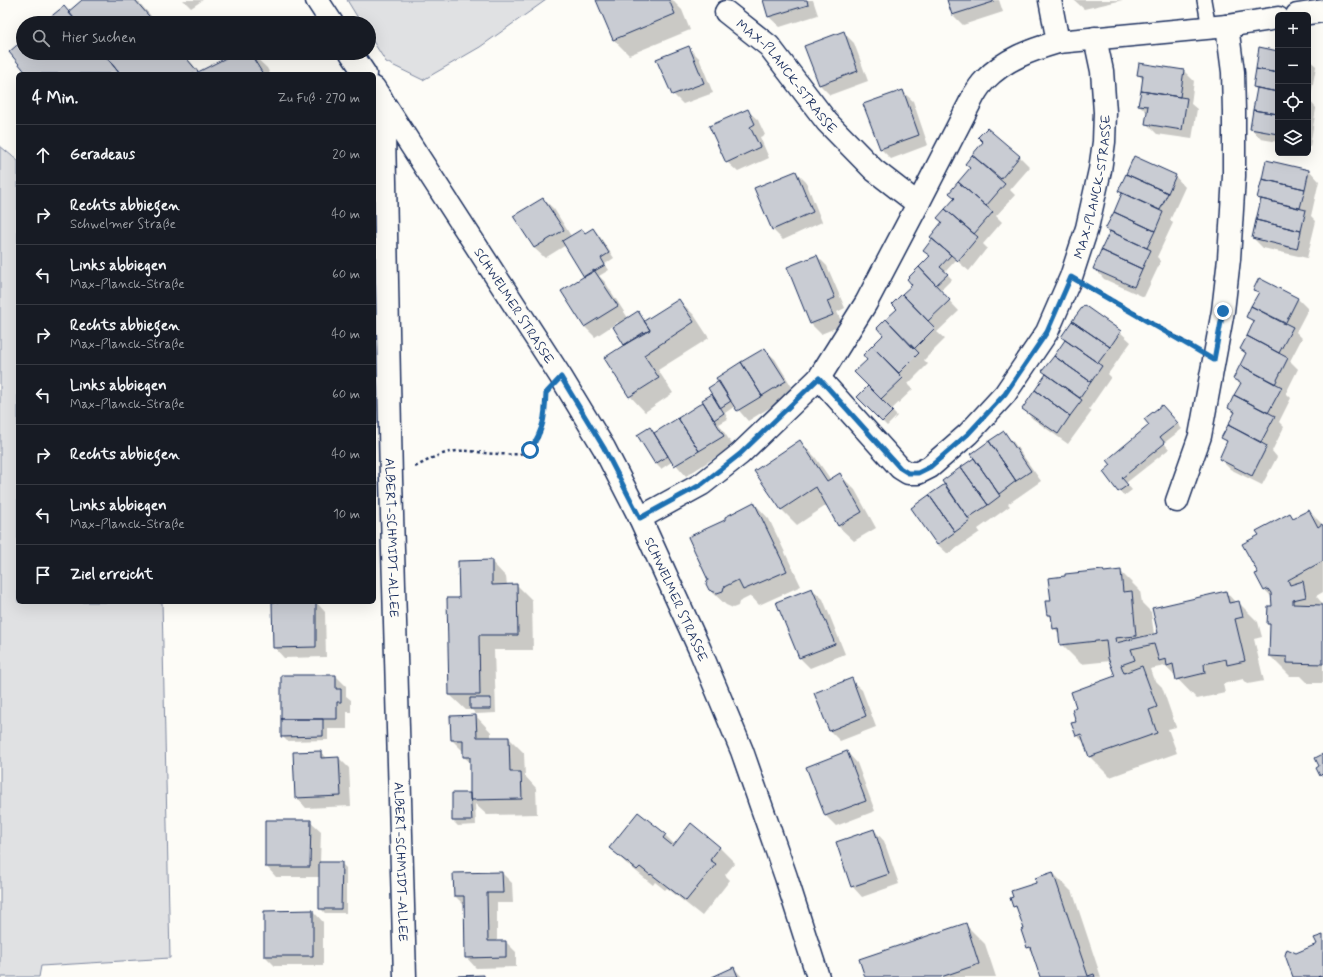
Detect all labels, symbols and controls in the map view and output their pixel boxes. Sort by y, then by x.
map controls [1275,12,1311,156]
button: + [1275,12,1311,48]
search box [16,16,376,60]
street label: MAX-PLANCK-STRASSE [732,16,840,138]
icon: search [30,27,52,49]
text: Hier suchen [62,28,136,48]
button: − [1275,48,1311,84]
button: locate [1275,84,1311,120]
text: 4 Min. [32,87,78,109]
text: Zu Fuß · 270 m [277,90,360,107]
street label: MAX-PLANCK-STRASSE [1071,114,1115,261]
button: layers [1275,120,1311,156]
icon: ahead [32,144,54,166]
text: Geradeaus [70,145,135,165]
text: 20 m [332,146,360,163]
text: Rechts abbiegen [70,196,180,216]
icon: right [32,204,54,226]
text: 40 m [331,206,360,223]
text: Schwelmer Straße [70,216,176,233]
street label: SCHWELMER STRASSE [470,245,557,368]
text: Links abbiegen [70,256,167,276]
icon: left [32,264,54,286]
text: 60 m [332,266,360,283]
text: Max-Planck-Straße [70,276,185,293]
route end [1214,302,1232,320]
text: Rechts abbiegen [70,316,180,336]
icon: right [32,324,54,346]
text: 40 m [331,326,360,343]
text: Max-Planck-Straße [70,336,185,353]
text: Links abbiegen [70,376,167,396]
icon: left [32,384,54,406]
text: 60 m [332,386,360,403]
text: Max-Planck-Straße [70,396,185,413]
route start [521,441,539,459]
icon: right [32,444,54,466]
text: Rechts abbiegen [70,445,180,465]
text: 40 m [331,446,360,463]
street label: ALBERT-SCHMIDT-ALLEE [381,458,402,618]
text: Links abbiegen [70,496,167,516]
icon: left [32,504,54,526]
text: 10 m [333,506,360,523]
text: Max-Planck-Straße [70,516,185,533]
street label: SCHWELMER STRASSE [640,535,711,665]
icon: arrive [32,564,54,586]
text: Ziel erreicht [70,565,153,585]
street label: ALBERT-SCHMIDT-ALLEE [390,782,411,942]

